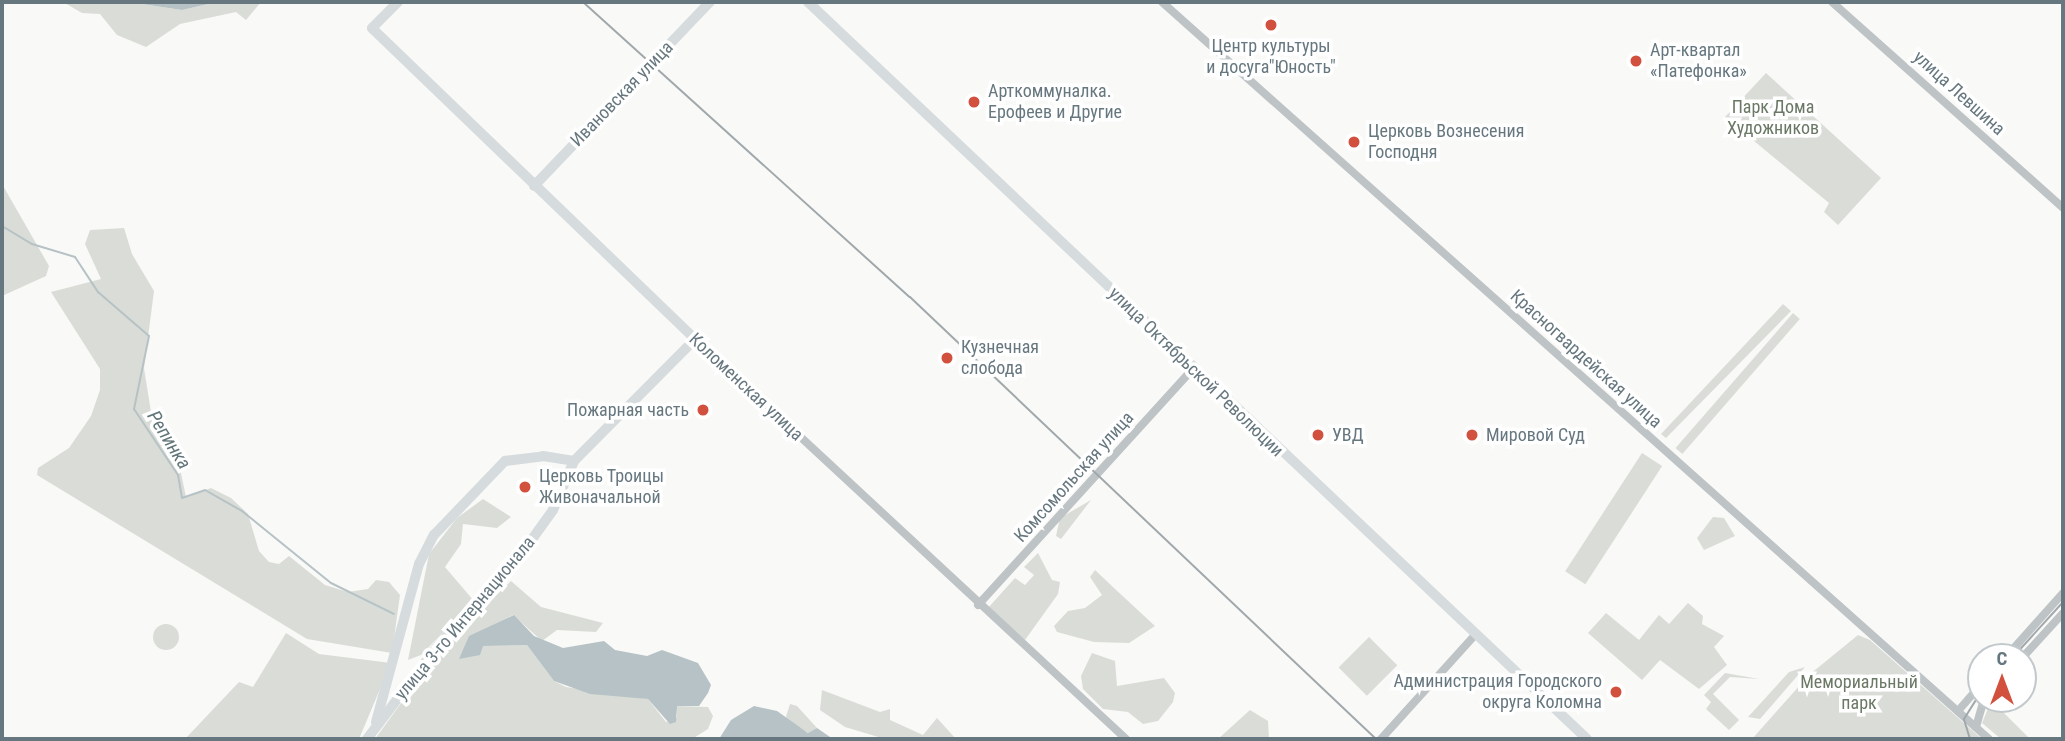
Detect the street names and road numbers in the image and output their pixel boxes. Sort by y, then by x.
street label: Ивановская улица [566,37,678,151]
street label: улица Левшина [1909,46,2009,140]
street label: улица Октябрьской Революции [1104,283,1288,461]
street label: Красногвардейская улица [1506,285,1666,433]
street label: Коломенская улица [684,329,808,445]
street label: Комсомольская улица [1010,407,1138,547]
street label: улица 3-го Интернационала [390,532,540,704]

